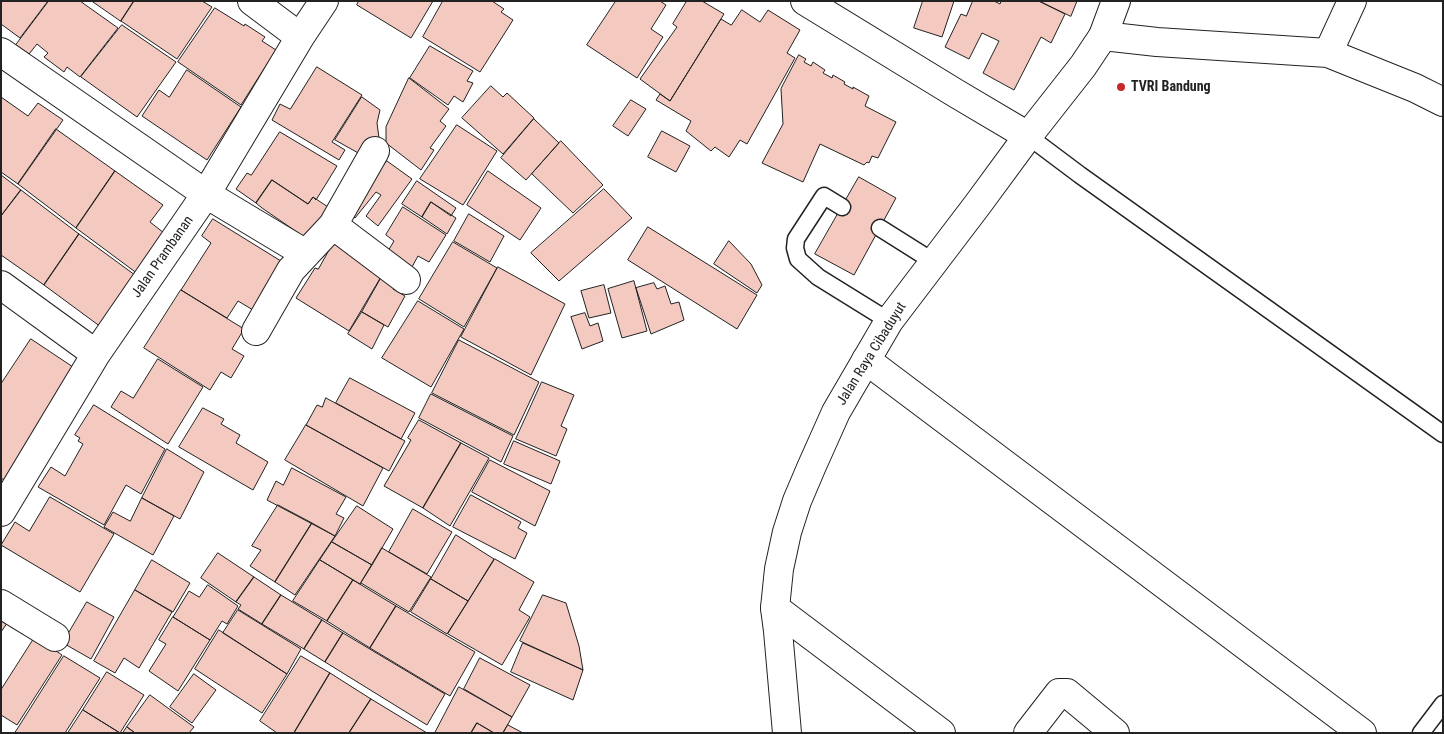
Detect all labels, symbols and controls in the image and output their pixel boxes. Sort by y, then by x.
place label: TVRI Bandung [1131,79,1211,95]
marker: TVRI Bandung [1115,81,1127,93]
street label: Jalan Prambanan [129,213,197,301]
street label: Jalan Raya Cibaduyut [834,299,910,409]

